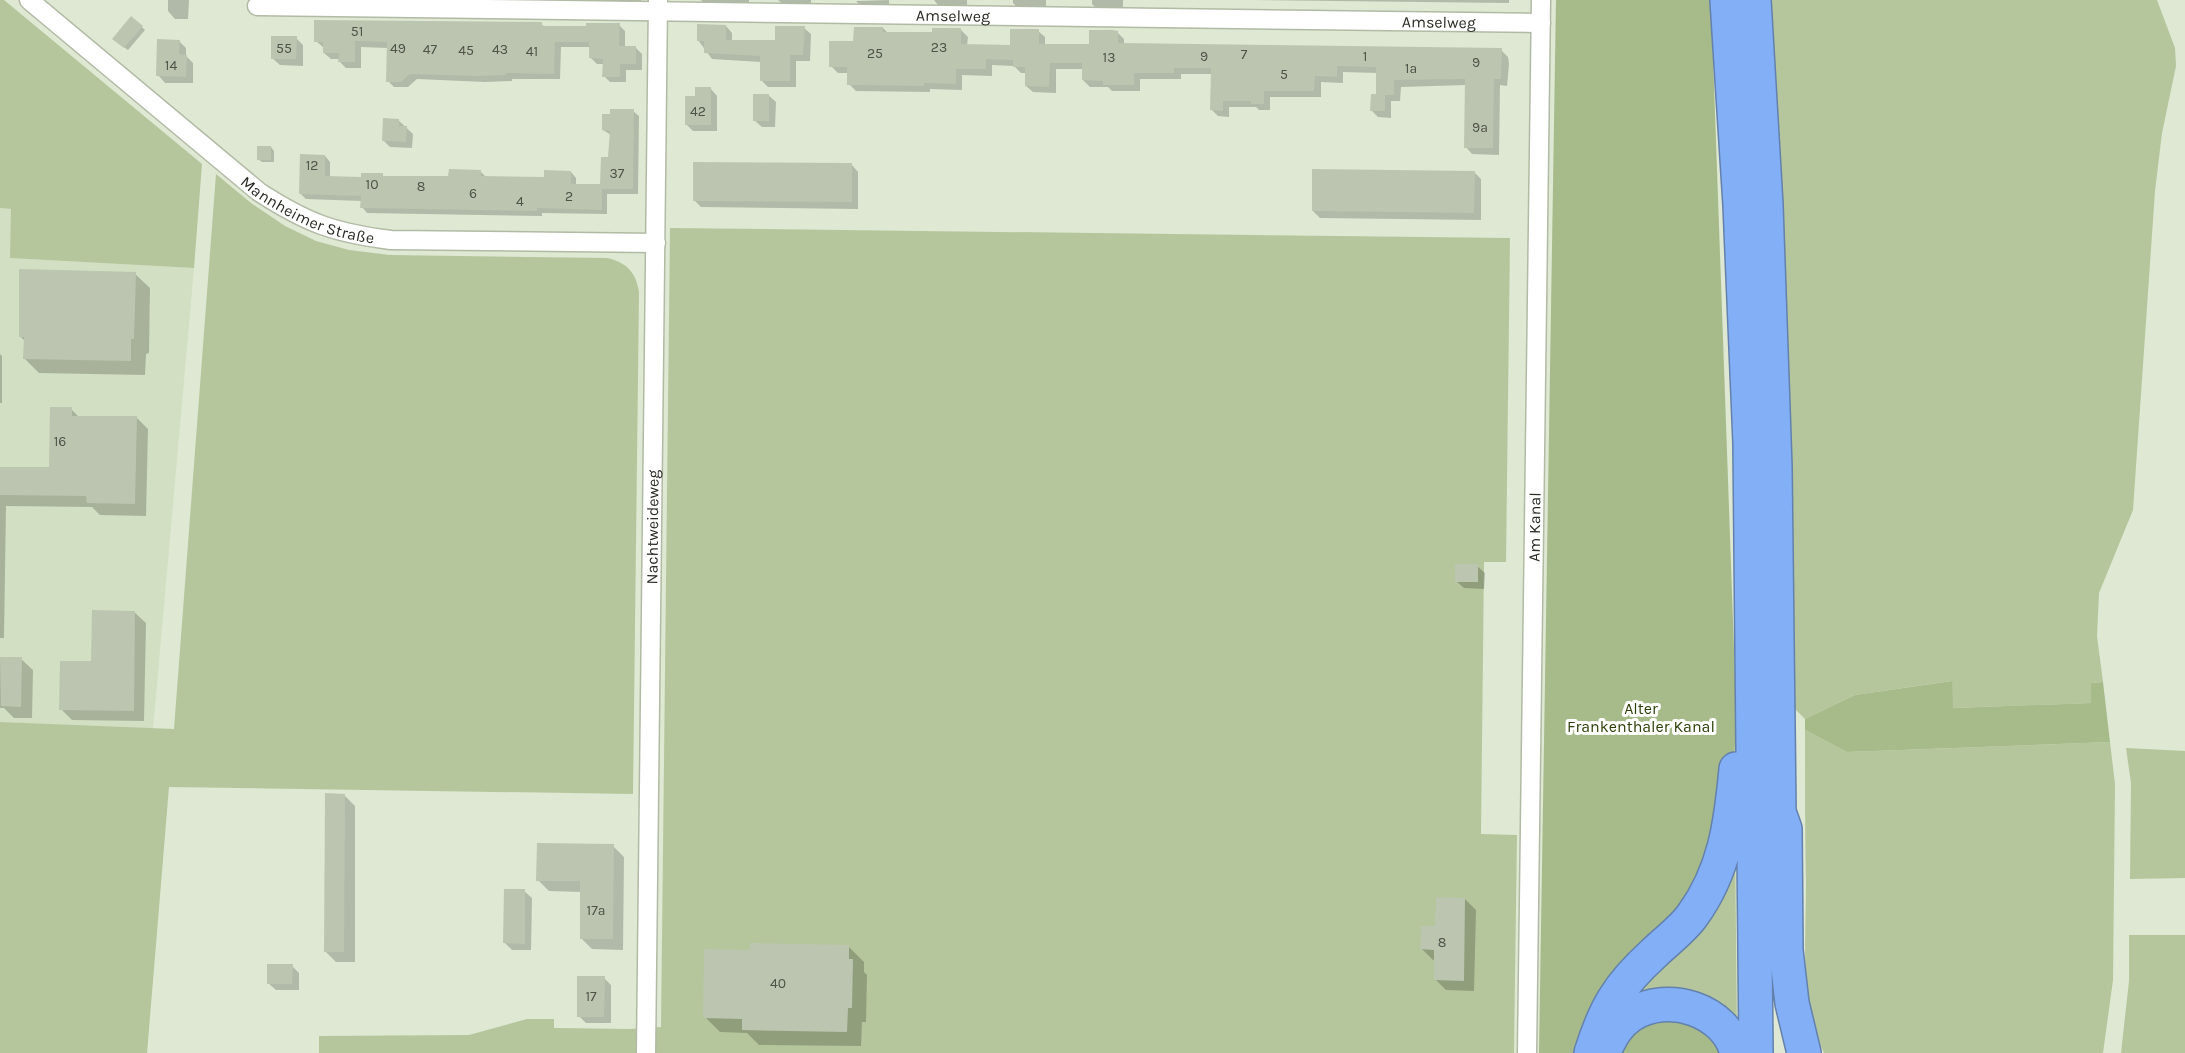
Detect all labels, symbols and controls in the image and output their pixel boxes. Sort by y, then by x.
street label: Amselweg [916,5,990,25]
street label: Amselweg [1402,12,1476,32]
house number: 51 [351,23,363,40]
house number: 23 [931,39,947,56]
house number: 55 [276,40,292,57]
house number: 49 [390,40,406,57]
house number: 47 [423,41,438,58]
house number: 43 [492,41,508,58]
house number: 45 [458,42,474,59]
house number: 41 [526,43,538,60]
house number: 25 [867,45,883,62]
house number: 7 [1241,46,1248,63]
house number: 9 [1200,48,1208,65]
house number: 1 [1363,48,1367,65]
house number: 13 [1103,49,1115,66]
house number: 9 [1472,54,1480,71]
house number: 14 [165,57,177,74]
house number: 1a [1405,60,1417,77]
house number: 5 [1280,66,1288,83]
house number: 42 [690,103,706,120]
house number: 9a [1472,119,1488,136]
house number: 12 [306,157,318,174]
house number: 37 [610,165,625,182]
street label: Mannheimer Straße [237,172,376,247]
house number: 10 [366,176,378,193]
house number: 8 [417,178,425,195]
house number: 6 [469,185,477,202]
house number: 2 [565,188,573,205]
house number: 4 [516,193,524,210]
house number: 16 [54,433,66,450]
street label: Nachtweideweg [642,469,662,585]
street label: Am Kanal [1524,492,1544,562]
park label: Alter Frankenthaler Kanal [1567,699,1715,736]
house number: 17a [587,902,605,919]
house number: 8 [1438,934,1446,951]
house number: 40 [770,975,786,992]
house number: 17 [585,988,597,1005]

